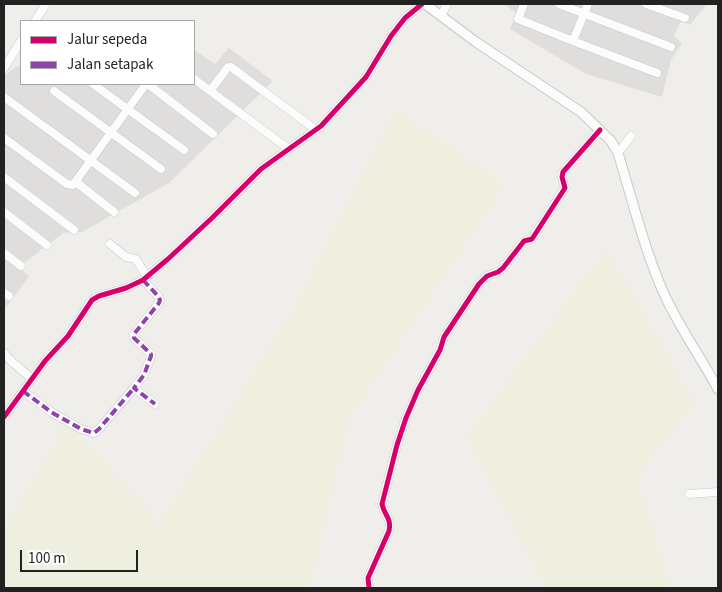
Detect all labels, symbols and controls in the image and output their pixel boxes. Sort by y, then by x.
legend [20,20,195,85]
text: Jalur sepeda [67,29,147,50]
text: Jalan setapak [67,54,153,75]
scale bar [22,540,140,572]
text: 100 m [28,548,66,569]

